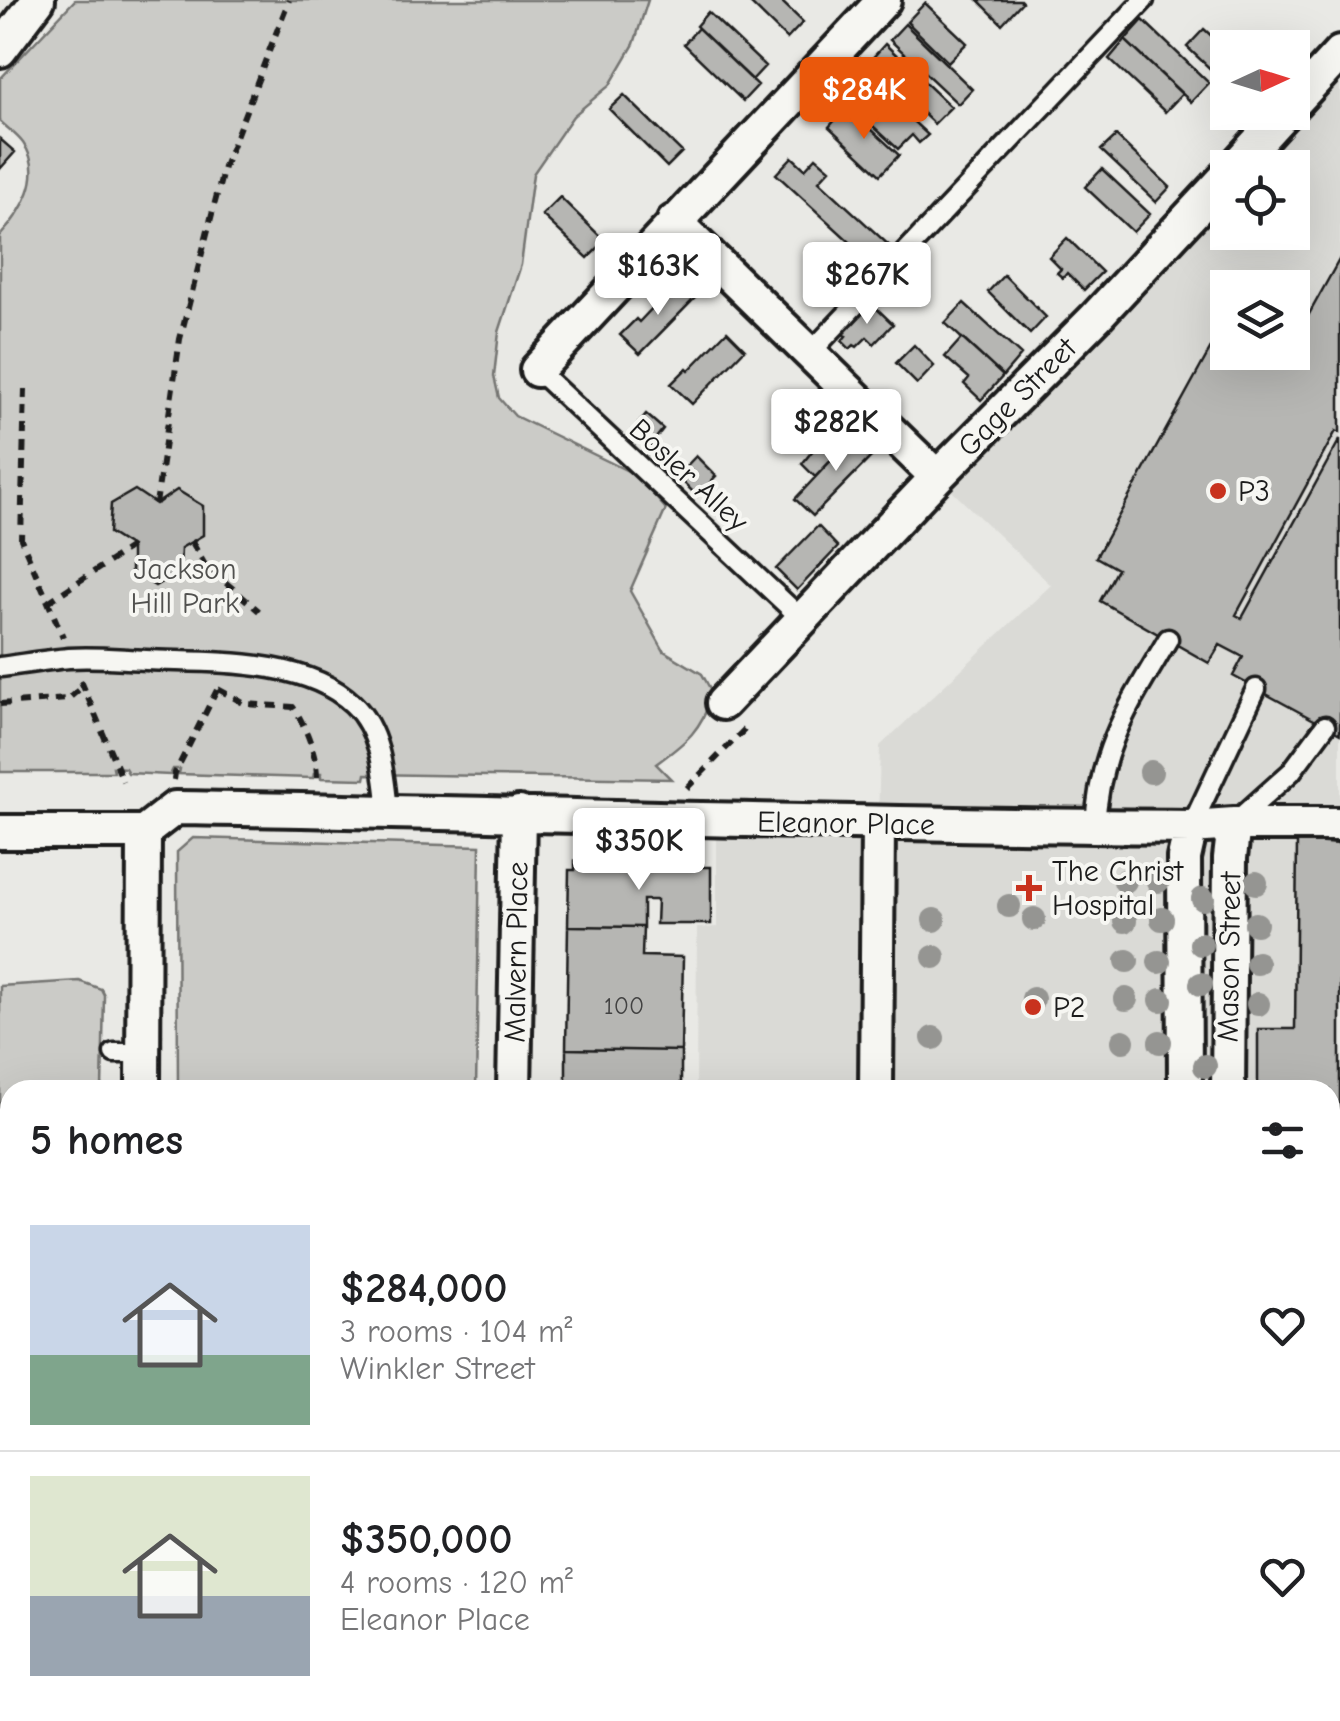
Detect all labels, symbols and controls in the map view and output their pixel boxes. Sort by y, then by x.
north arrow [1210,30,1310,130]
map controls [1210,30,1310,370]
pin: $284K [794,57,934,142]
text: $284K [822,71,906,108]
button: locate [1210,150,1310,250]
pin: $163K [588,233,728,318]
pin: $267K [797,242,937,327]
text: $163K [617,247,699,284]
text: $267K [825,256,909,293]
button: layers [1210,270,1310,370]
street label: Gage Street [951,330,1085,464]
pin: $282K [766,389,906,474]
text: $282K [793,403,879,440]
street label: Bosler Alley [622,412,756,539]
place label: P3 [1238,474,1270,509]
marker: P3 [1207,480,1229,502]
park label: Jackson Hill Park [130,552,240,621]
street label: Eleanor Place [757,804,935,843]
pin: $350K [569,808,709,893]
text: $350K [595,822,683,859]
place label: The Christ Hospital [1052,854,1184,923]
street label: Malvern Place [497,861,536,1043]
street label: Mason Street [1211,870,1249,1043]
marker: The Christ Hospital [1016,875,1042,901]
place label: P2 [1053,990,1086,1025]
house number: 100 [604,991,644,1020]
marker: P2 [1022,996,1044,1018]
icon: filters [1255,1113,1310,1168]
text: 5 homes [30,1116,183,1165]
text: $284,000 [340,1264,508,1313]
icon: home [110,1265,230,1385]
icon: heart [1255,1298,1310,1353]
text: 3 rooms · 104 m² [340,1313,572,1350]
text: Winkler Street [340,1350,535,1387]
text: $350,000 [340,1515,512,1564]
icon: home [110,1516,230,1636]
icon: heart [1255,1549,1310,1604]
text: 4 rooms · 120 m² [340,1564,573,1601]
text: Eleanor Place [340,1601,530,1638]

